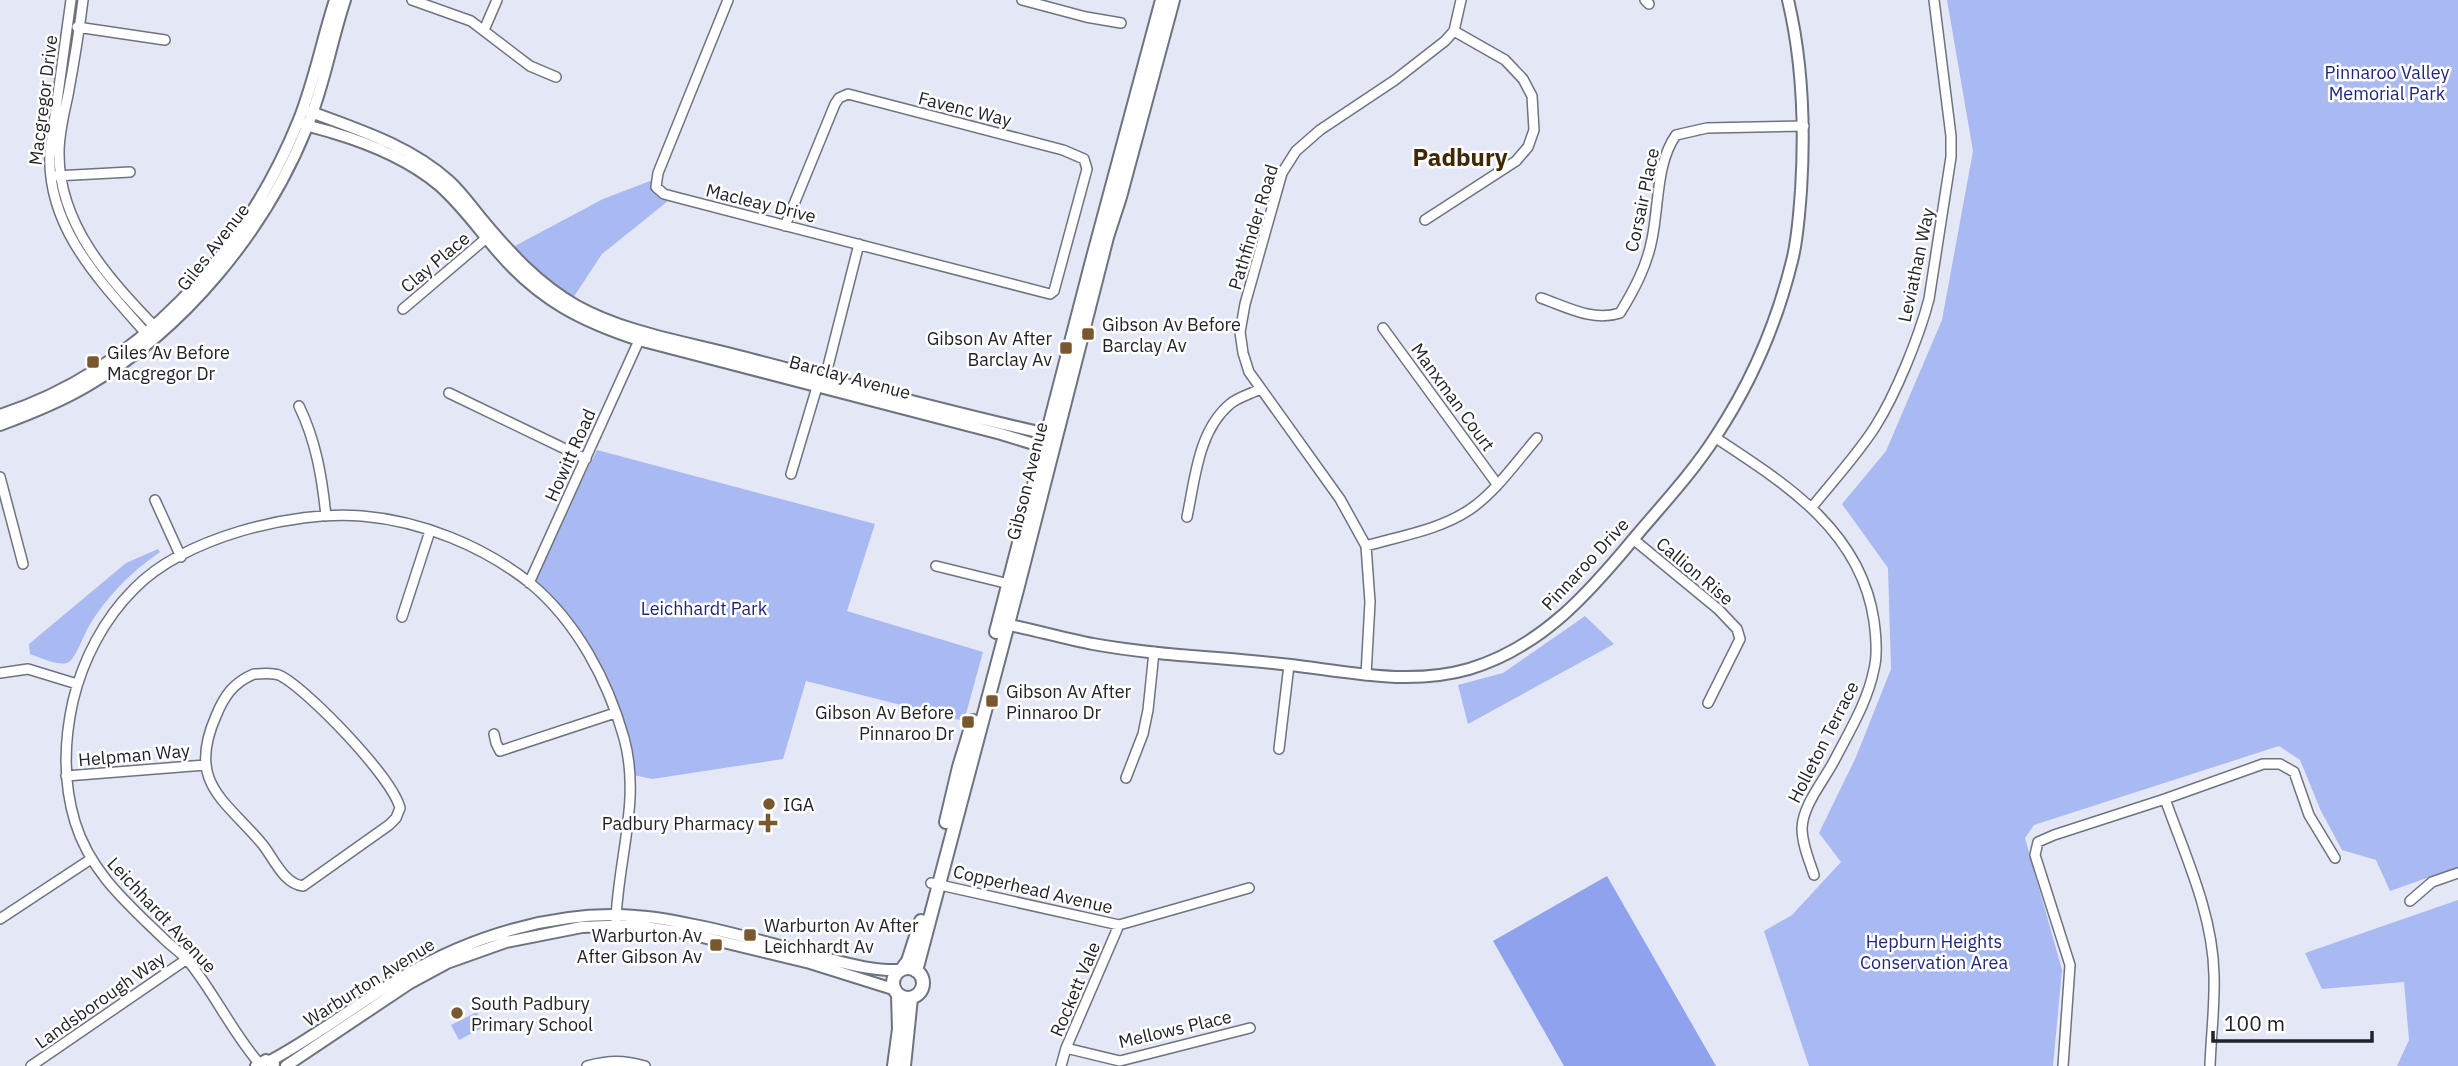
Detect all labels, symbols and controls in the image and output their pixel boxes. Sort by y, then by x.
street label: Macgregor Drive [24,33,62,167]
park label: Pinnaroo Valley Memorial Park [2325,61,2449,105]
street label: Favenc Way [916,86,1014,132]
district label: Padbury [1412,141,1508,173]
street label: Corsair Place [1620,146,1664,254]
street label: Pathfinder Road [1223,162,1283,292]
street label: Macleay Drive [704,178,819,228]
street label: Giles Avenue [172,198,254,295]
street label: Leviathan Way [1893,206,1939,324]
street label: Clay Place [396,226,474,298]
place label: Gibson Av Before Barclay Av [1102,313,1241,357]
marker: Gibson Av Before Barclay Av [1080,326,1096,342]
place label: Gibson Av After Barclay Av [927,327,1052,371]
street label: Manxman Court [1406,339,1500,455]
marker: Gibson Av After Barclay Av [1058,340,1074,356]
place label: Giles Av Before Macgregor Dr [107,341,230,385]
street label: Barclay Avenue [787,350,913,404]
marker: Giles Av Before Macgregor Dr [85,354,101,370]
street label: Howitt Road [539,405,601,505]
street label: Gibson Avenue [1001,419,1053,542]
street label: Pinnaroo Drive [1536,513,1634,615]
street label: Callion Rise [1652,532,1739,610]
park label: Leichhardt Park [641,597,768,620]
street label: Holleton Terrace [1782,677,1864,807]
place label: Gibson Av After Pinnaroo Dr [1006,680,1132,724]
marker: Gibson Av After Pinnaroo Dr [984,693,1000,709]
place label: Gibson Av Before Pinnaroo Dr [815,701,954,745]
marker: Gibson Av Before Pinnaroo Dr [960,714,976,730]
street label: Helpman Way [77,739,191,771]
place label: IGA [783,793,815,816]
marker: IGA [761,796,777,812]
place label: Padbury Pharmacy [602,812,754,835]
marker: Padbury Pharmacy [760,815,776,831]
street label: Leichhardt Avenue [102,852,222,978]
street label: Copperhead Avenue [951,859,1115,919]
place label: Warburton Av After Leichhardt Av [764,914,919,958]
place label: Warburton Av After Gibson Av [577,924,702,968]
marker: Warburton Av After Leichhardt Av [742,927,758,943]
park label: Hepburn Heights Conservation Area [1860,930,2008,974]
street label: Warburton Avenue [299,932,439,1032]
marker: Warburton Av After Gibson Av [708,937,724,953]
street label: Rockett Vale [1045,938,1105,1040]
street label: Landsborough Way [30,946,170,1054]
place label: South Padbury Primary School [471,992,593,1036]
scale bar [2213,1000,2372,1044]
marker: South Padbury Primary School [449,1005,465,1021]
street label: Mellows Place [1116,1005,1234,1053]
text: 100 m [2224,1009,2285,1037]

